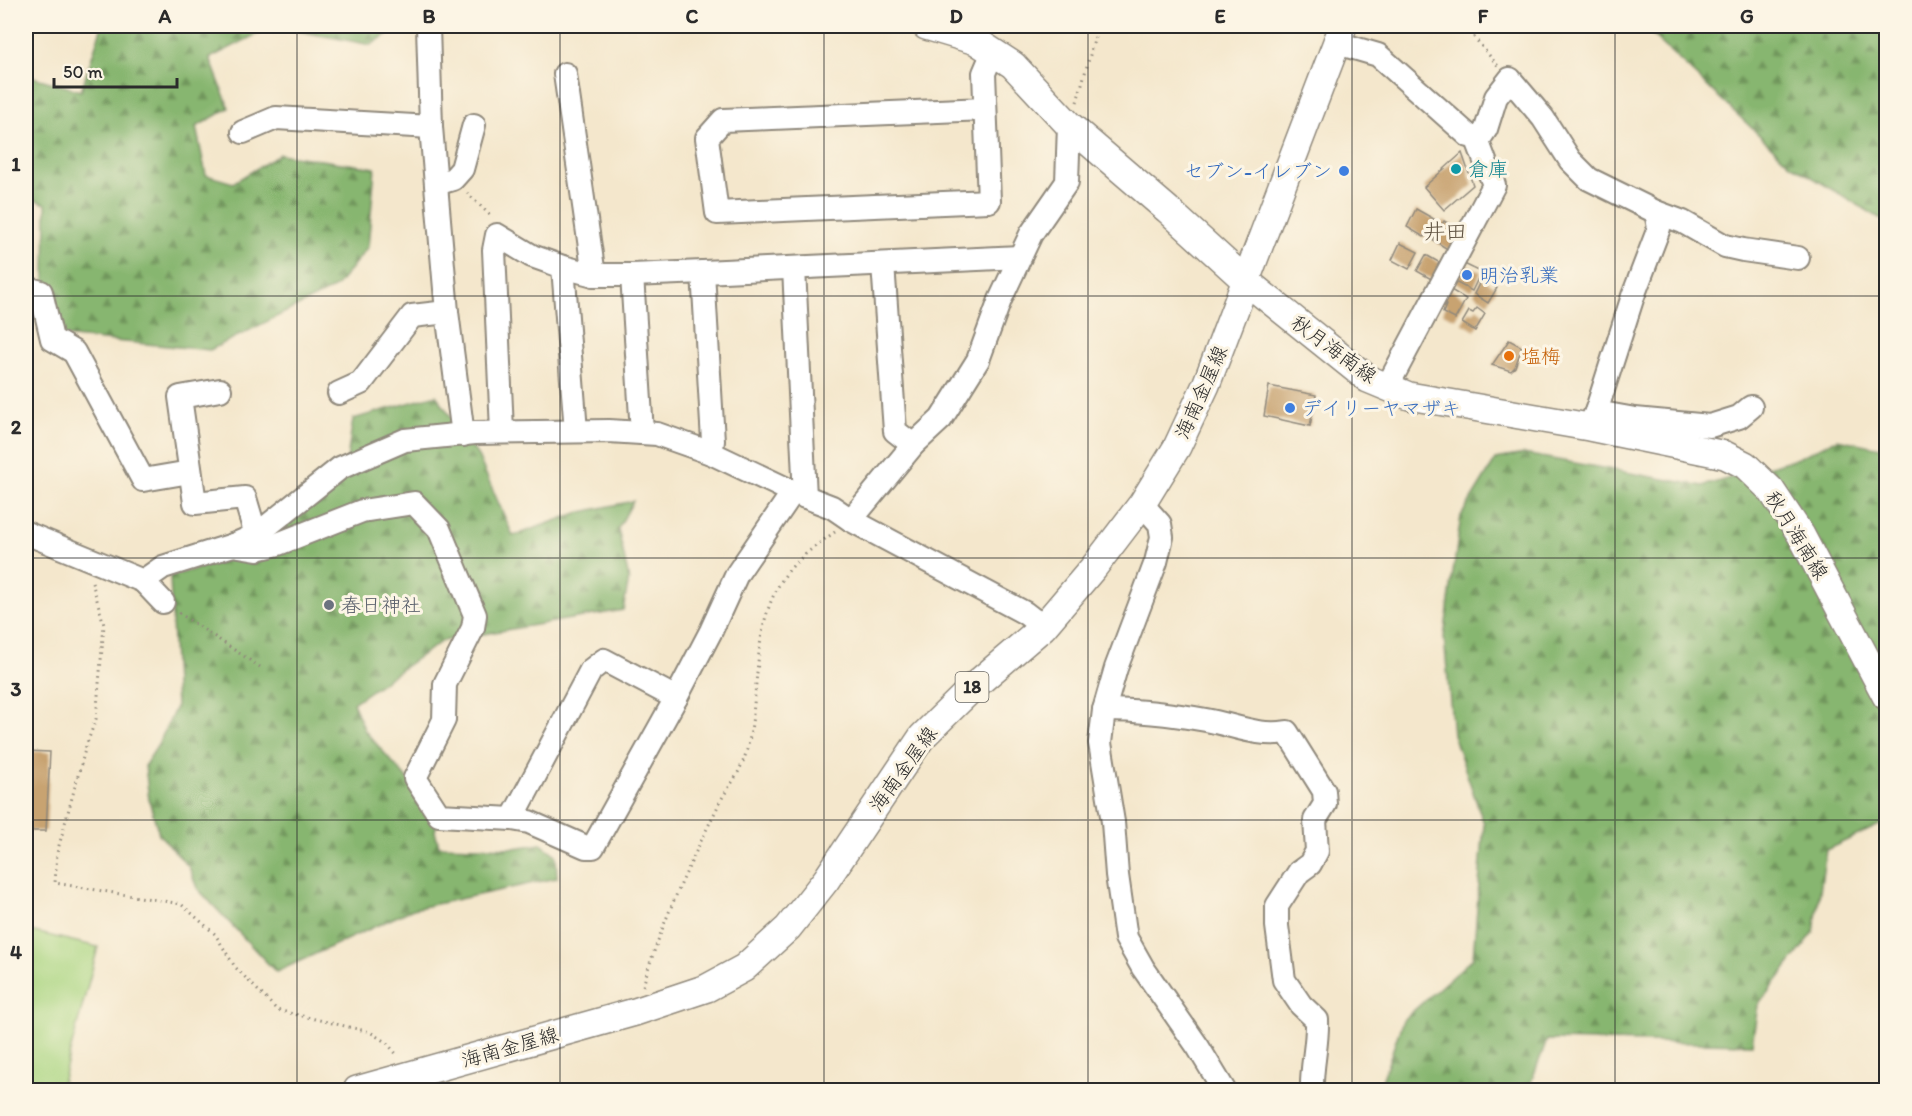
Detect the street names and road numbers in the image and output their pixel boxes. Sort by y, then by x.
street label: 秋月海南線 [1286,310,1382,388]
street label: 海南金屋線 [1170,341,1232,443]
street label: 秋月海南線 [1760,486,1834,584]
road number: 18 [956,672,988,702]
street label: 海南金屋線 [864,721,942,817]
street label: 海南金屋線 [459,1022,561,1072]

